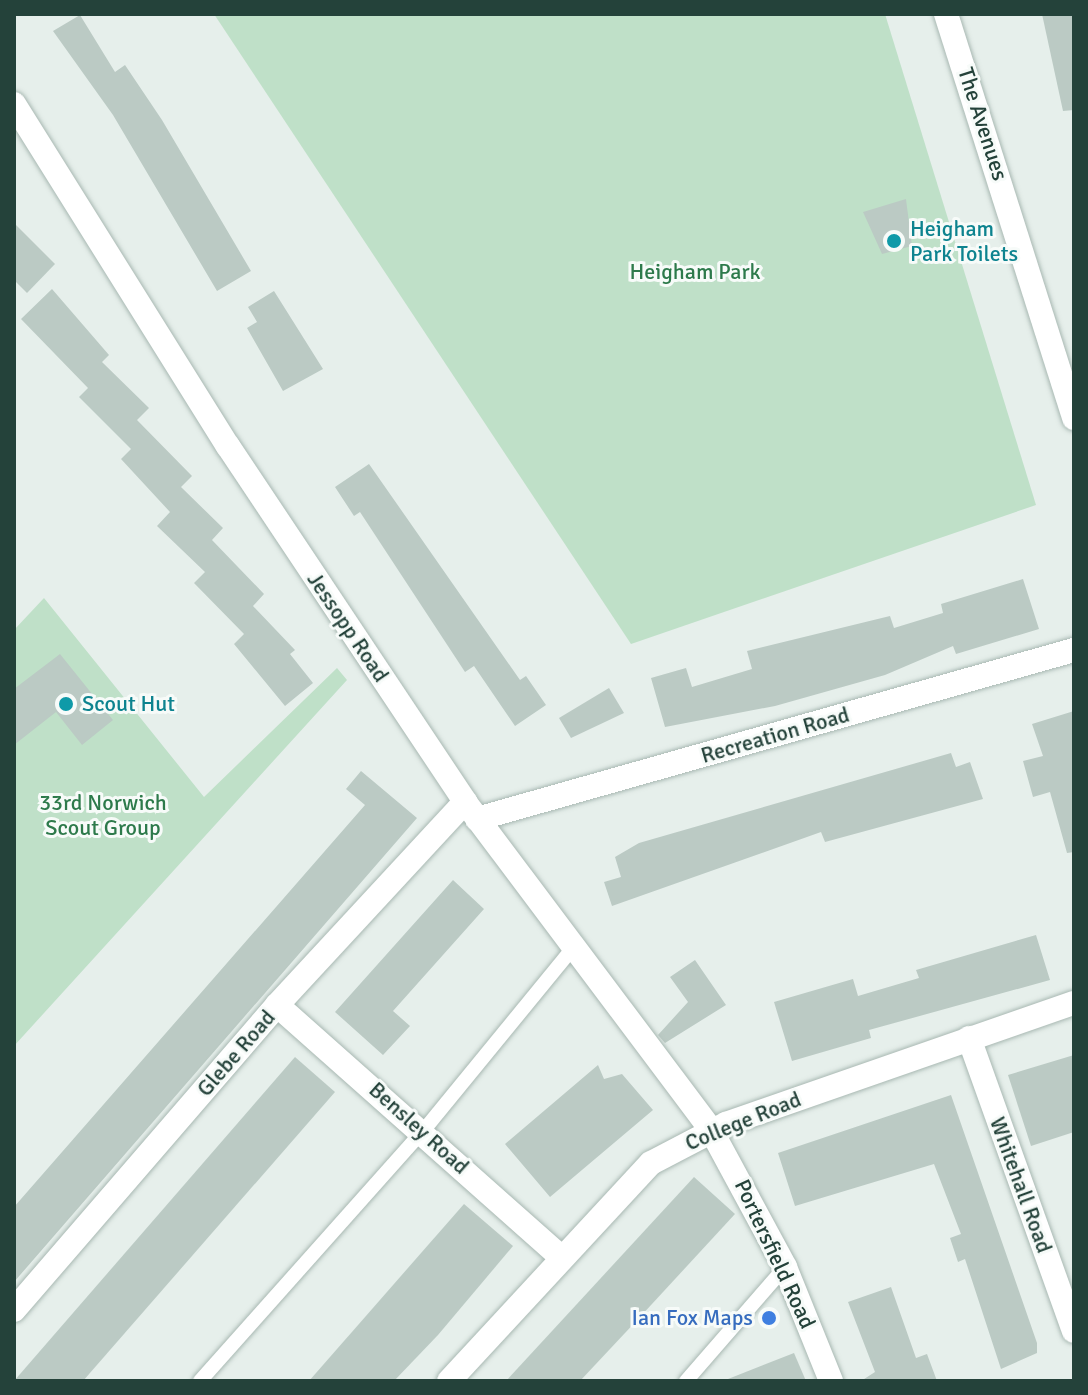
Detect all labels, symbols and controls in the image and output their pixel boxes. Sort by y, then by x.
street label: The Avenues [952,64,1014,184]
place label: Heigham Park Toilets [910,215,1018,266]
marker: Heigham Park Toilets [885,232,903,250]
park label: Heigham Park [629,259,761,285]
street label: Jessopp Road [302,567,394,687]
place label: Scout Hut [82,691,175,717]
marker: Scout Hut [57,695,75,713]
street label: Recreation Road [698,701,852,769]
park label: 33rd Norwich Scout Group [39,789,167,840]
street label: Glebe Road [191,1004,281,1102]
street label: Bensley Road [364,1076,474,1180]
street label: College Road [681,1086,805,1156]
street label: Whitehall Road [984,1113,1058,1257]
street label: Portersfield Road [729,1175,821,1333]
place label: Ian Fox Maps [631,1305,753,1331]
marker: Ian Fox Maps [760,1309,778,1327]

